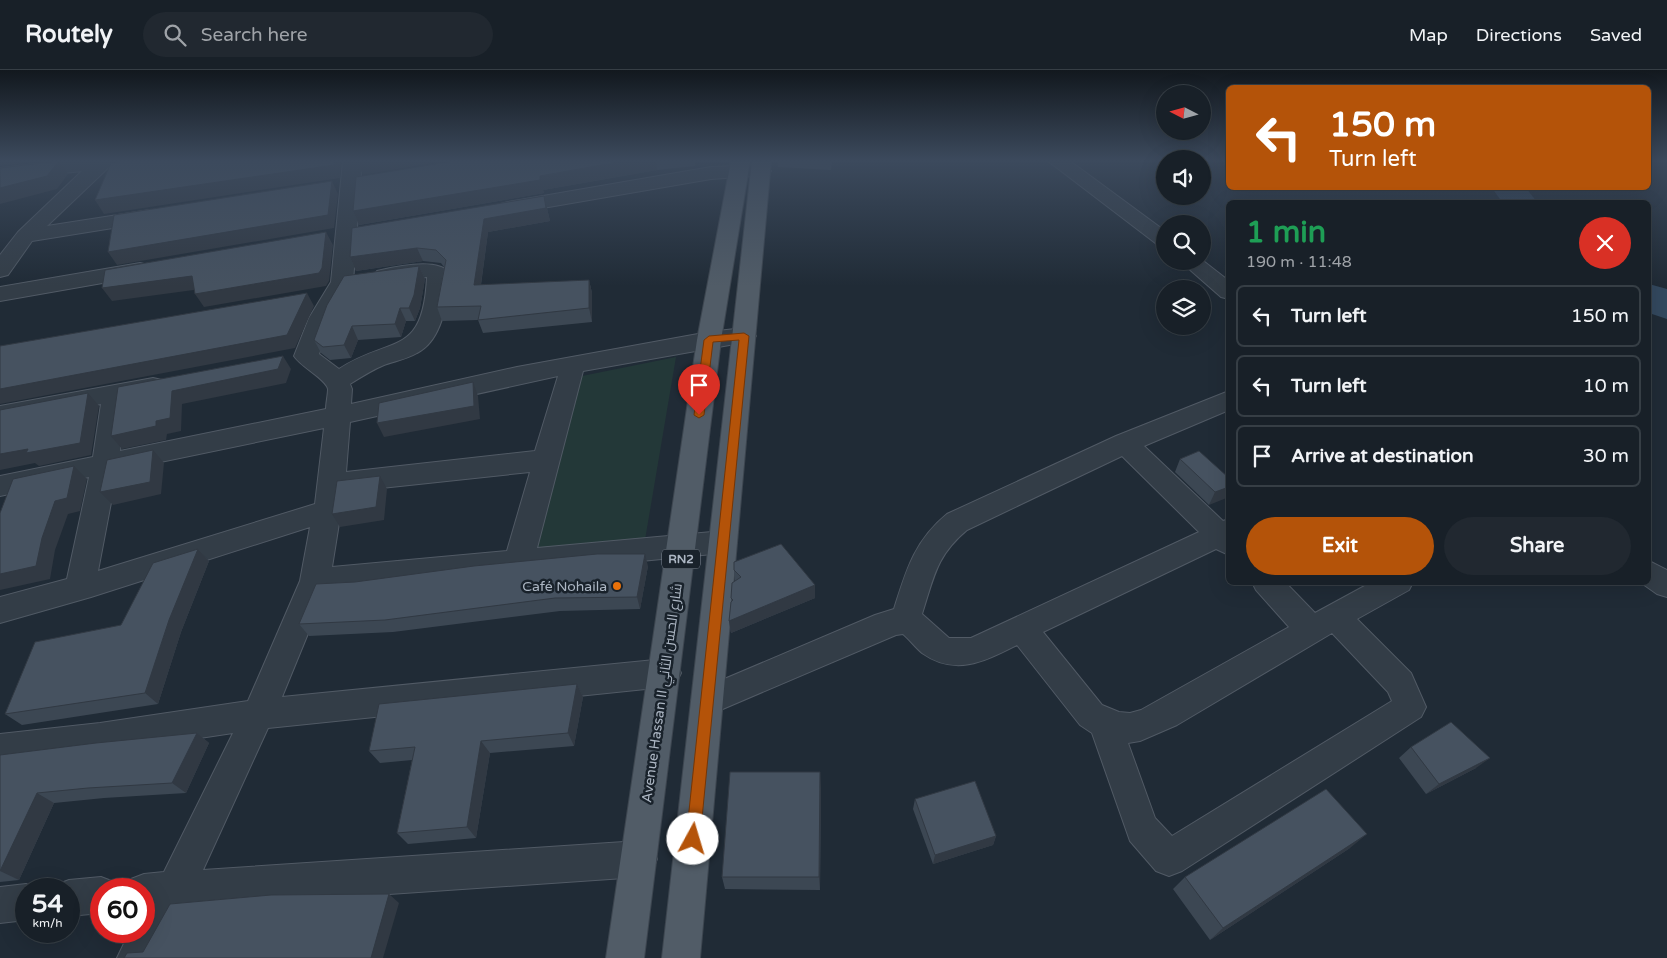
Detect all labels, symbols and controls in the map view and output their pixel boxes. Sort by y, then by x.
search box [143,12,493,57]
text: Routely [25,20,113,49]
icon: search [161,21,189,49]
text: Search here [201,24,308,46]
text: Map [1409,24,1448,46]
text: Directions [1476,24,1562,46]
text: Saved [1590,24,1642,46]
north arrow [1156,85,1211,140]
map controls [1156,85,1211,335]
text: 150 m [1329,104,1436,146]
icon: left [1246,105,1311,170]
text: Turn left [1329,146,1417,172]
button: sound [1156,150,1211,205]
text: 1 min [1246,214,1326,251]
button: search [1156,215,1211,270]
button: close [1579,217,1631,269]
text: 190 m · 11:48 [1246,252,1352,272]
button: layers [1156,280,1211,335]
icon: left [1248,302,1276,330]
text: Turn left [1291,305,1367,327]
text: 150 m [1571,305,1629,327]
pin [678,364,720,415]
icon: arrive [685,371,713,399]
icon: left [1248,372,1276,400]
text: Turn left [1291,375,1367,397]
text: 10 m [1583,375,1629,397]
icon: arrive [1248,442,1276,470]
text: Arrive at destination [1291,445,1474,467]
text: 30 m [1583,445,1629,467]
button: Exit [1246,517,1434,575]
button: Share [1444,517,1631,575]
road number: RN2 [662,549,700,568]
place label: Café Nohaila [522,578,607,595]
marker: Café Nohaila [611,580,623,592]
street label: Avenue Hassan II شارع الحسن الثاني [638,582,689,804]
position arrow [666,812,718,864]
speed limit sign: 60 [90,878,155,943]
text: 54 [32,889,63,919]
text: km/h [32,916,63,930]

